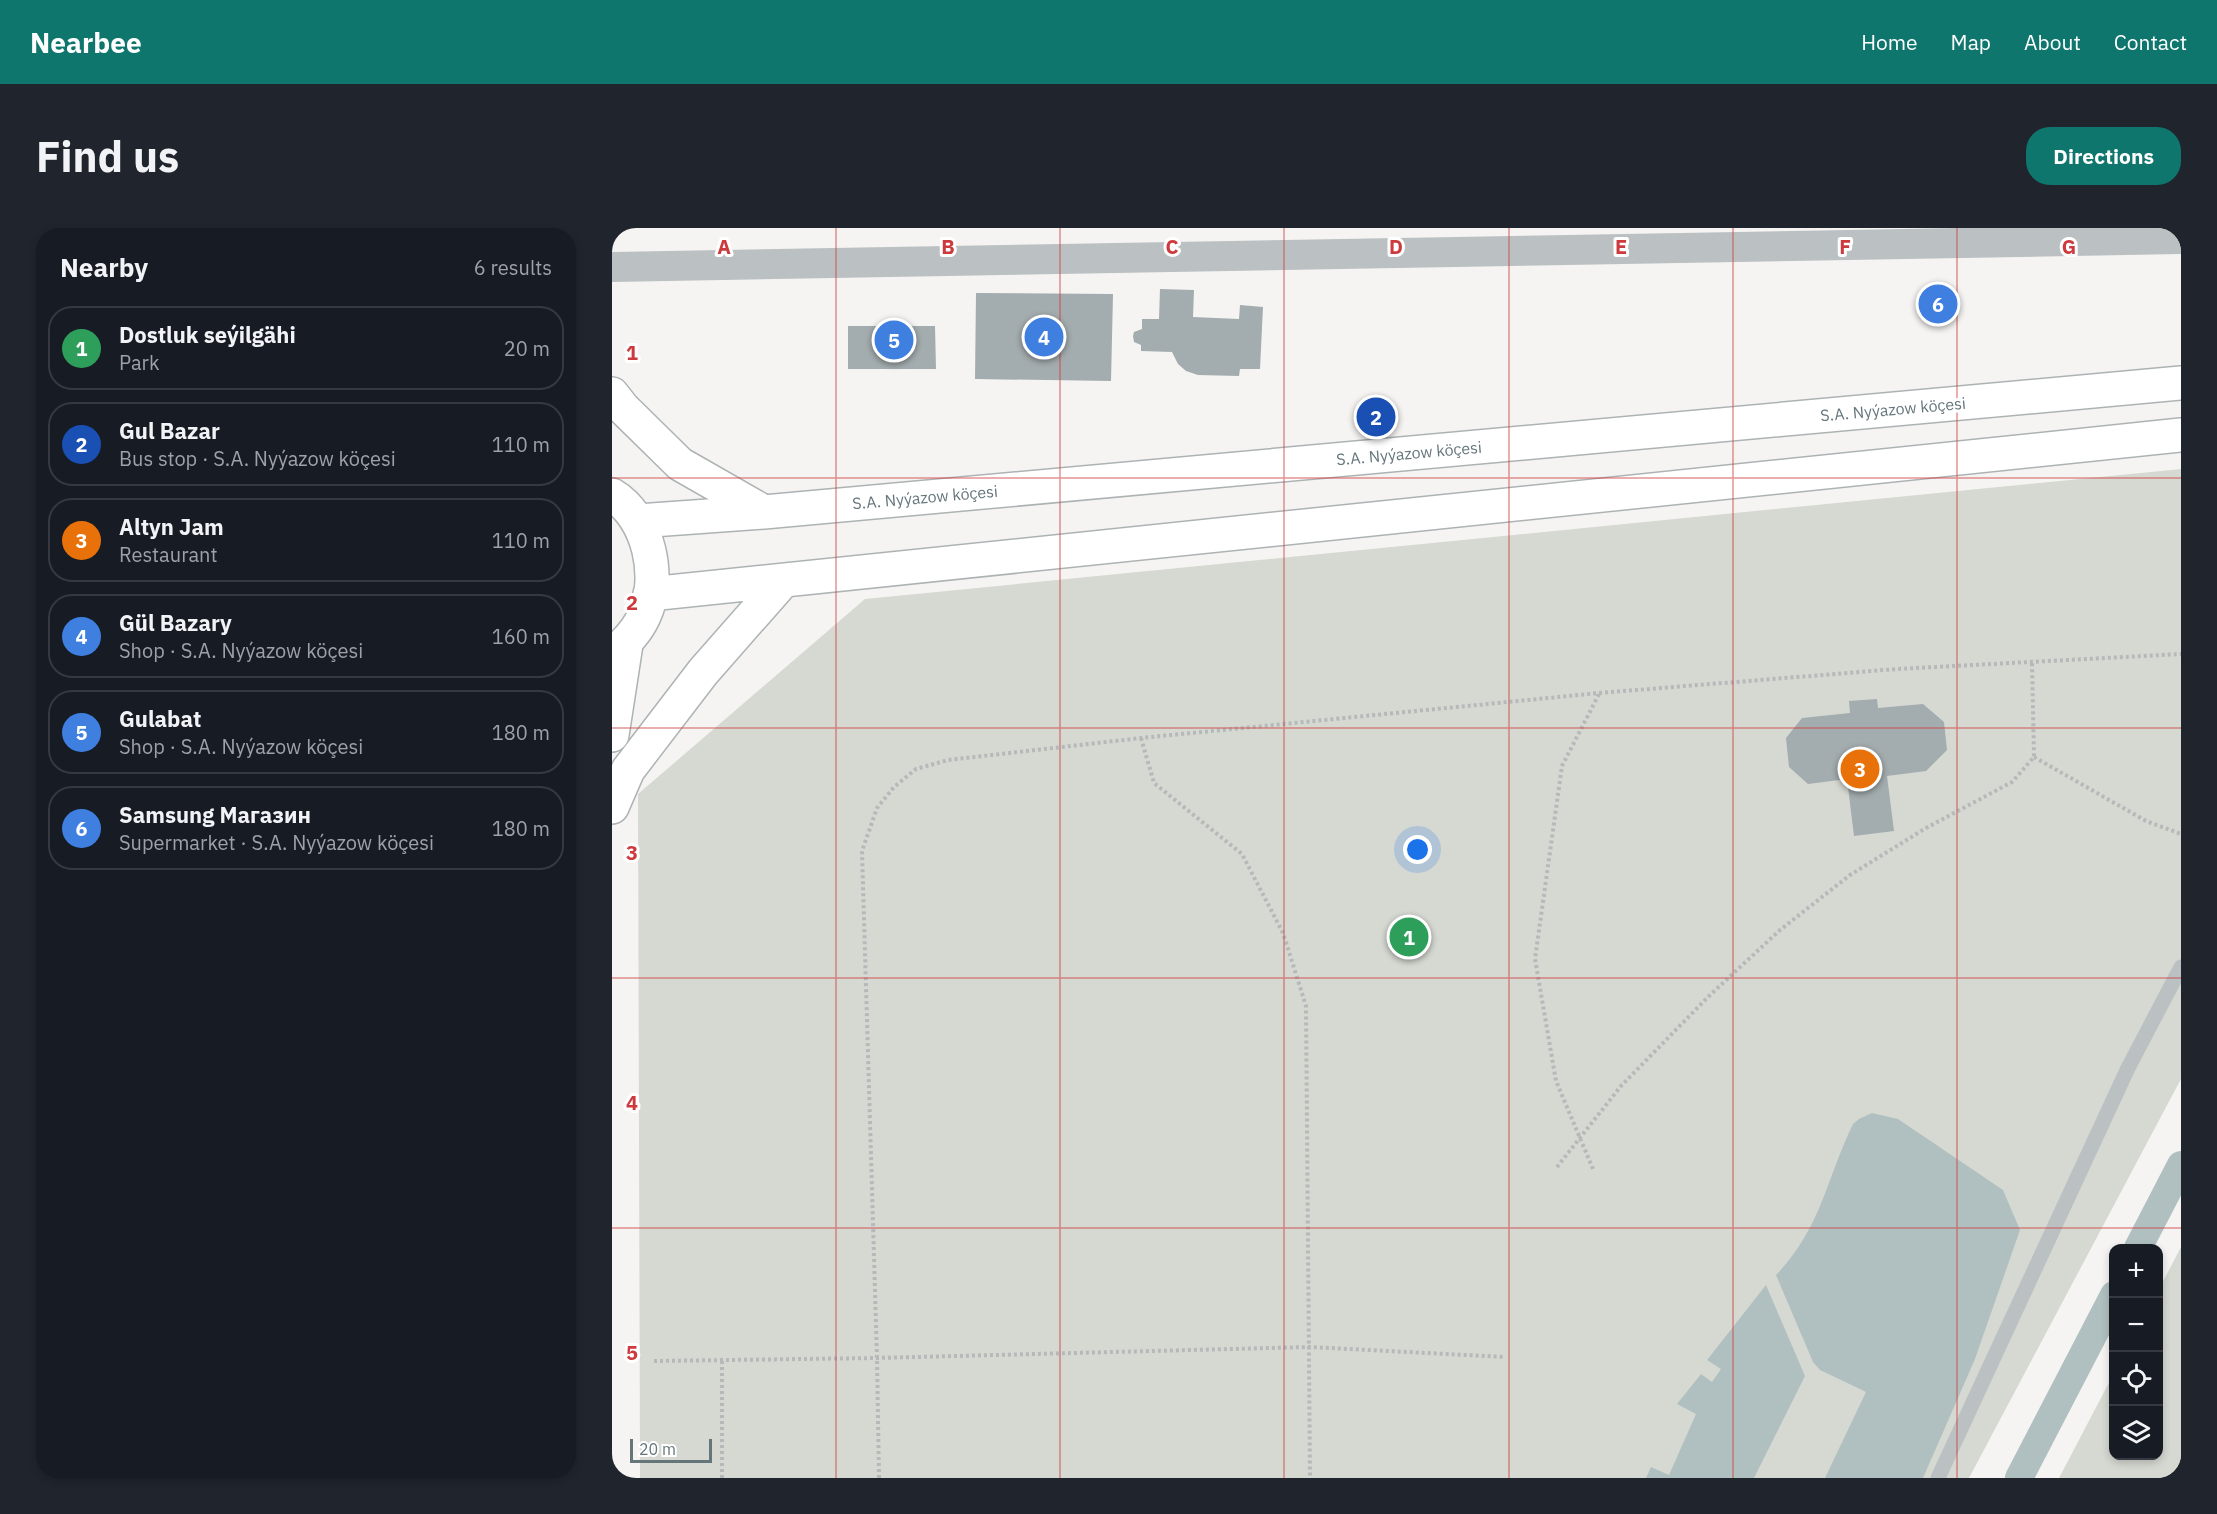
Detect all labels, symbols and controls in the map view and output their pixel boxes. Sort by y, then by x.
text: Nearbee [30,24,142,61]
text: Home [1861,28,1918,56]
text: Map [1951,28,1991,56]
text: About [2024,28,2081,56]
text: Contact [2114,28,2187,56]
button: Directions [2026,127,2181,185]
text: Find us [36,129,179,184]
text: A [717,233,731,260]
text: B [941,233,955,260]
text: C [1165,233,1179,260]
text: D [1389,233,1403,260]
text: E [1615,233,1627,260]
text: F [1839,233,1851,260]
text: G [2062,233,2076,260]
text: Nearby [60,250,148,284]
text: 6 results [474,254,552,281]
pin: 6 [1918,282,1958,326]
pin: 4 [1024,314,1064,360]
pin: 5 [874,318,914,362]
text: Dostluk seýilgähi [119,320,296,349]
text: 1 [76,335,88,362]
text: 20 m [504,335,550,362]
text: 1 [626,339,638,366]
text: Park [119,349,159,376]
street label: S.A. Nyýazow köçesi [1819,393,1967,425]
pin: 2 [1356,394,1395,440]
text: Gul Bazar [119,416,220,445]
text: 2 [76,431,88,458]
text: 110 m [492,431,550,458]
street label: S.A. Nyýazow köçesi [1335,437,1483,469]
text: Bus stop · S.A. Nyýazow köçesi [119,445,396,472]
street label: S.A. Nyýazow köçesi [851,481,999,513]
text: Altyn Jam [119,512,224,541]
text: 3 [76,527,88,554]
text: 110 m [492,527,550,554]
text: Restaurant [119,541,217,568]
text: 2 [626,589,638,616]
text: Gül Bazary [119,608,232,637]
text: 4 [76,623,88,650]
text: 160 m [492,623,550,650]
text: Shop · S.A. Nyýazow köçesi [119,637,363,664]
text: Gulabat [119,704,201,733]
text: 5 [76,719,88,746]
text: 180 m [492,719,550,746]
text: Shop · S.A. Nyýazow köçesi [119,733,363,760]
pin: 3 [1840,746,1880,792]
text: Samsung Магазин [119,800,311,829]
text: 6 [76,815,88,842]
text: 180 m [492,815,550,842]
text: Supermarket · S.A. Nyýazow köçesi [119,829,434,856]
your location [1403,835,1432,864]
text: 3 [626,839,638,866]
pin: 1 [1390,914,1428,960]
text: 4 [626,1089,638,1116]
map controls [2109,1244,2163,1460]
button: + [2109,1244,2163,1298]
button: − [2109,1298,2163,1352]
text: 5 [626,1339,638,1366]
button: locate [2109,1352,2163,1406]
button: layers [2109,1406,2163,1460]
scale bar [630,1436,712,1464]
text: 20 m [639,1439,676,1459]

